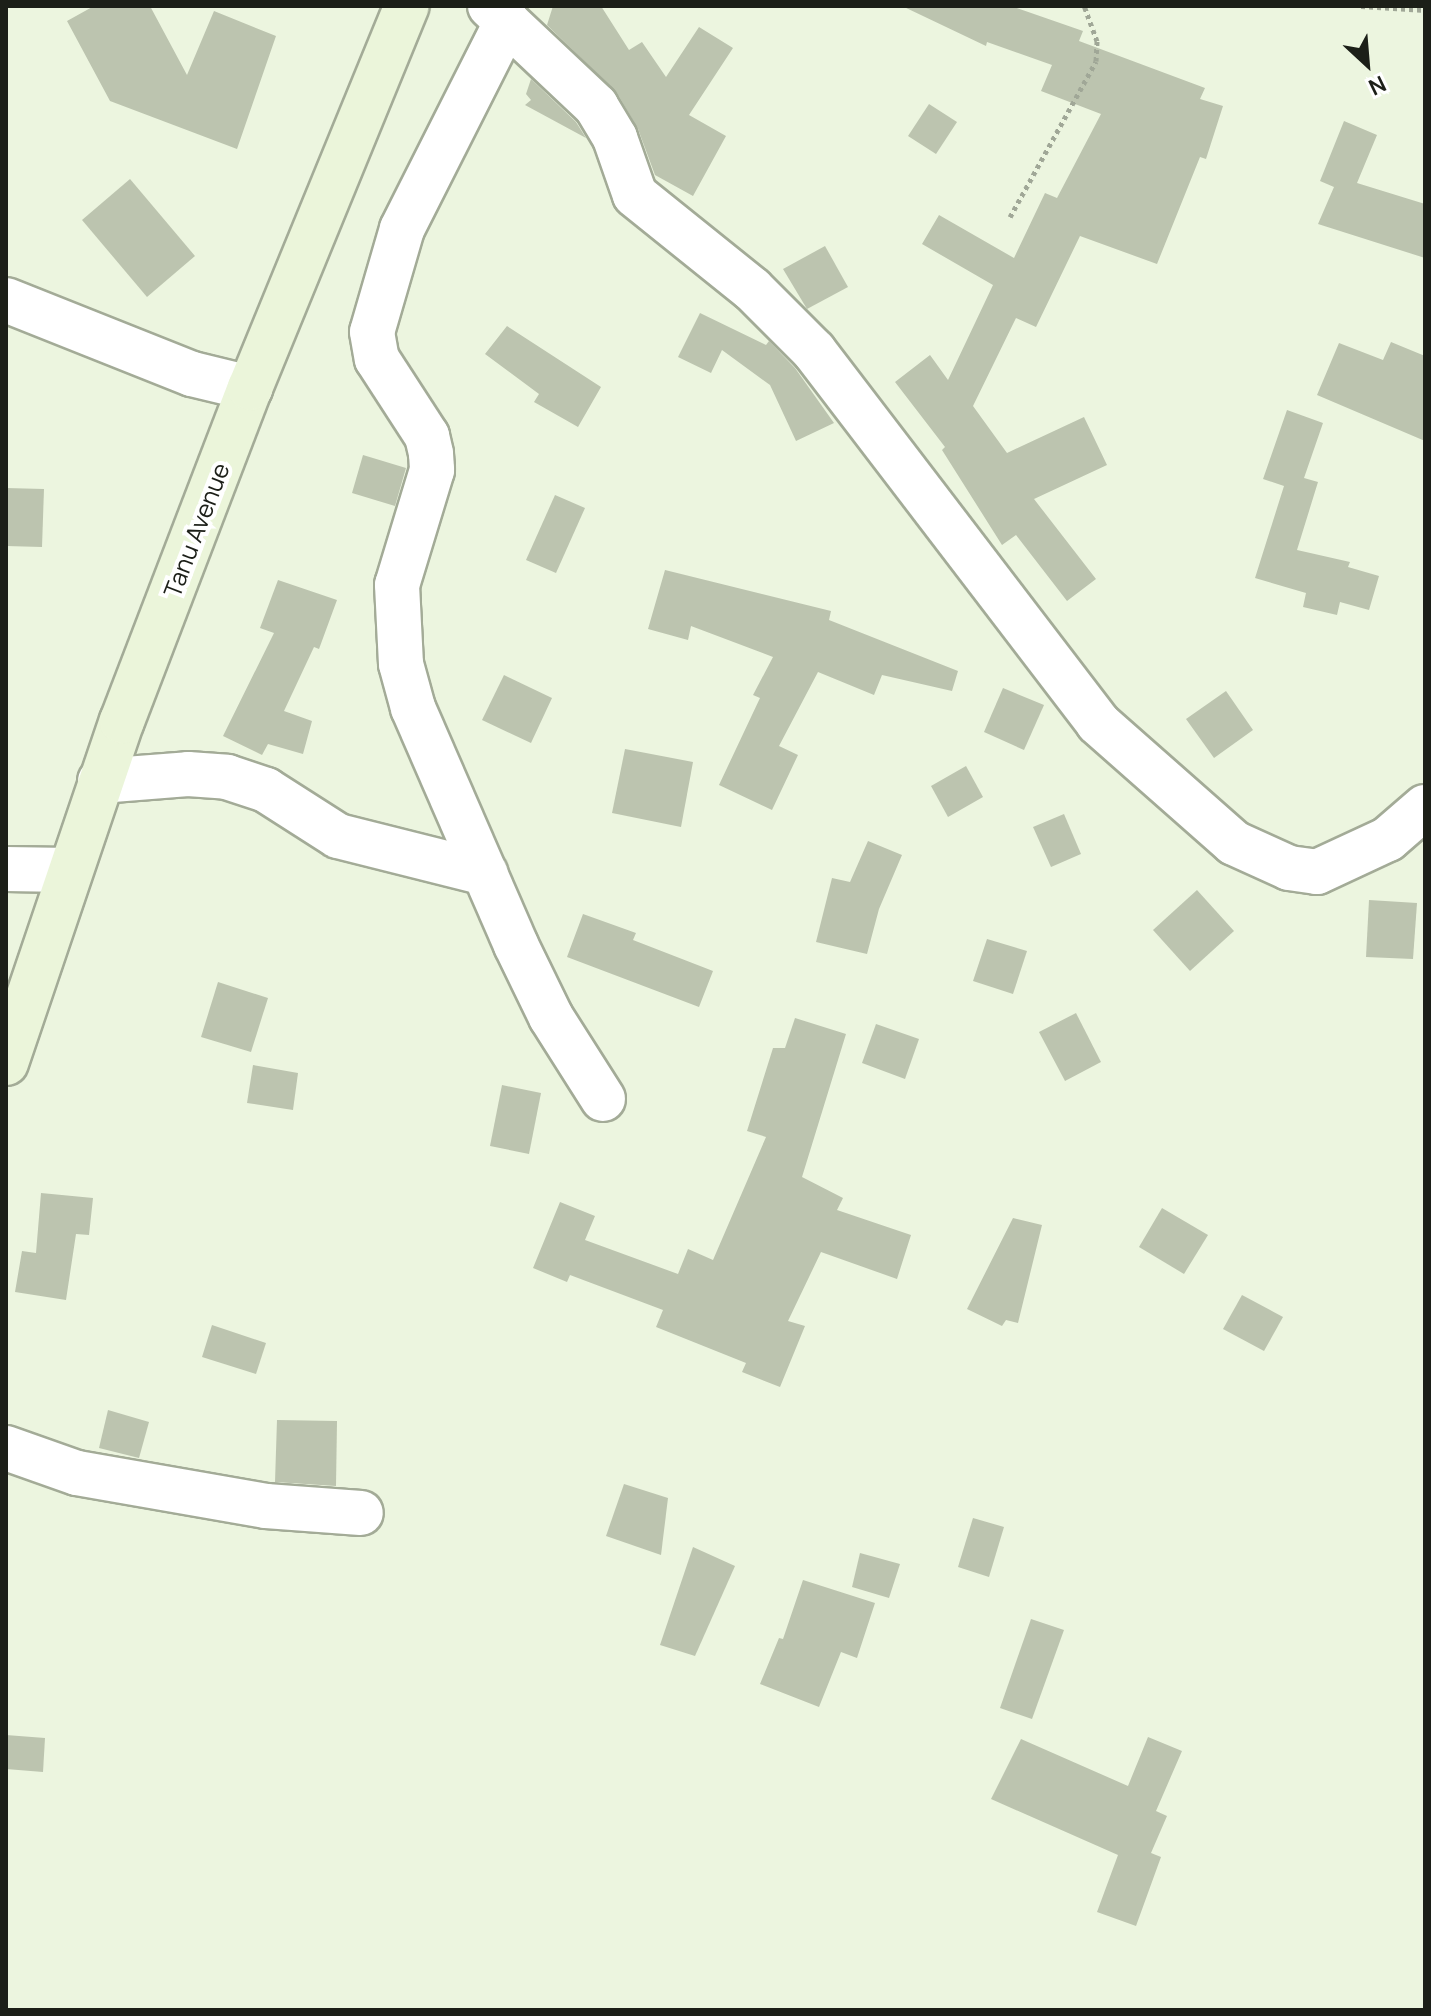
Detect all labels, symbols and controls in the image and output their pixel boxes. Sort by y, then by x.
north arrow [1327,24,1407,104]
text: N [1364,69,1391,103]
street label: Tanu Avenue [157,459,235,601]

